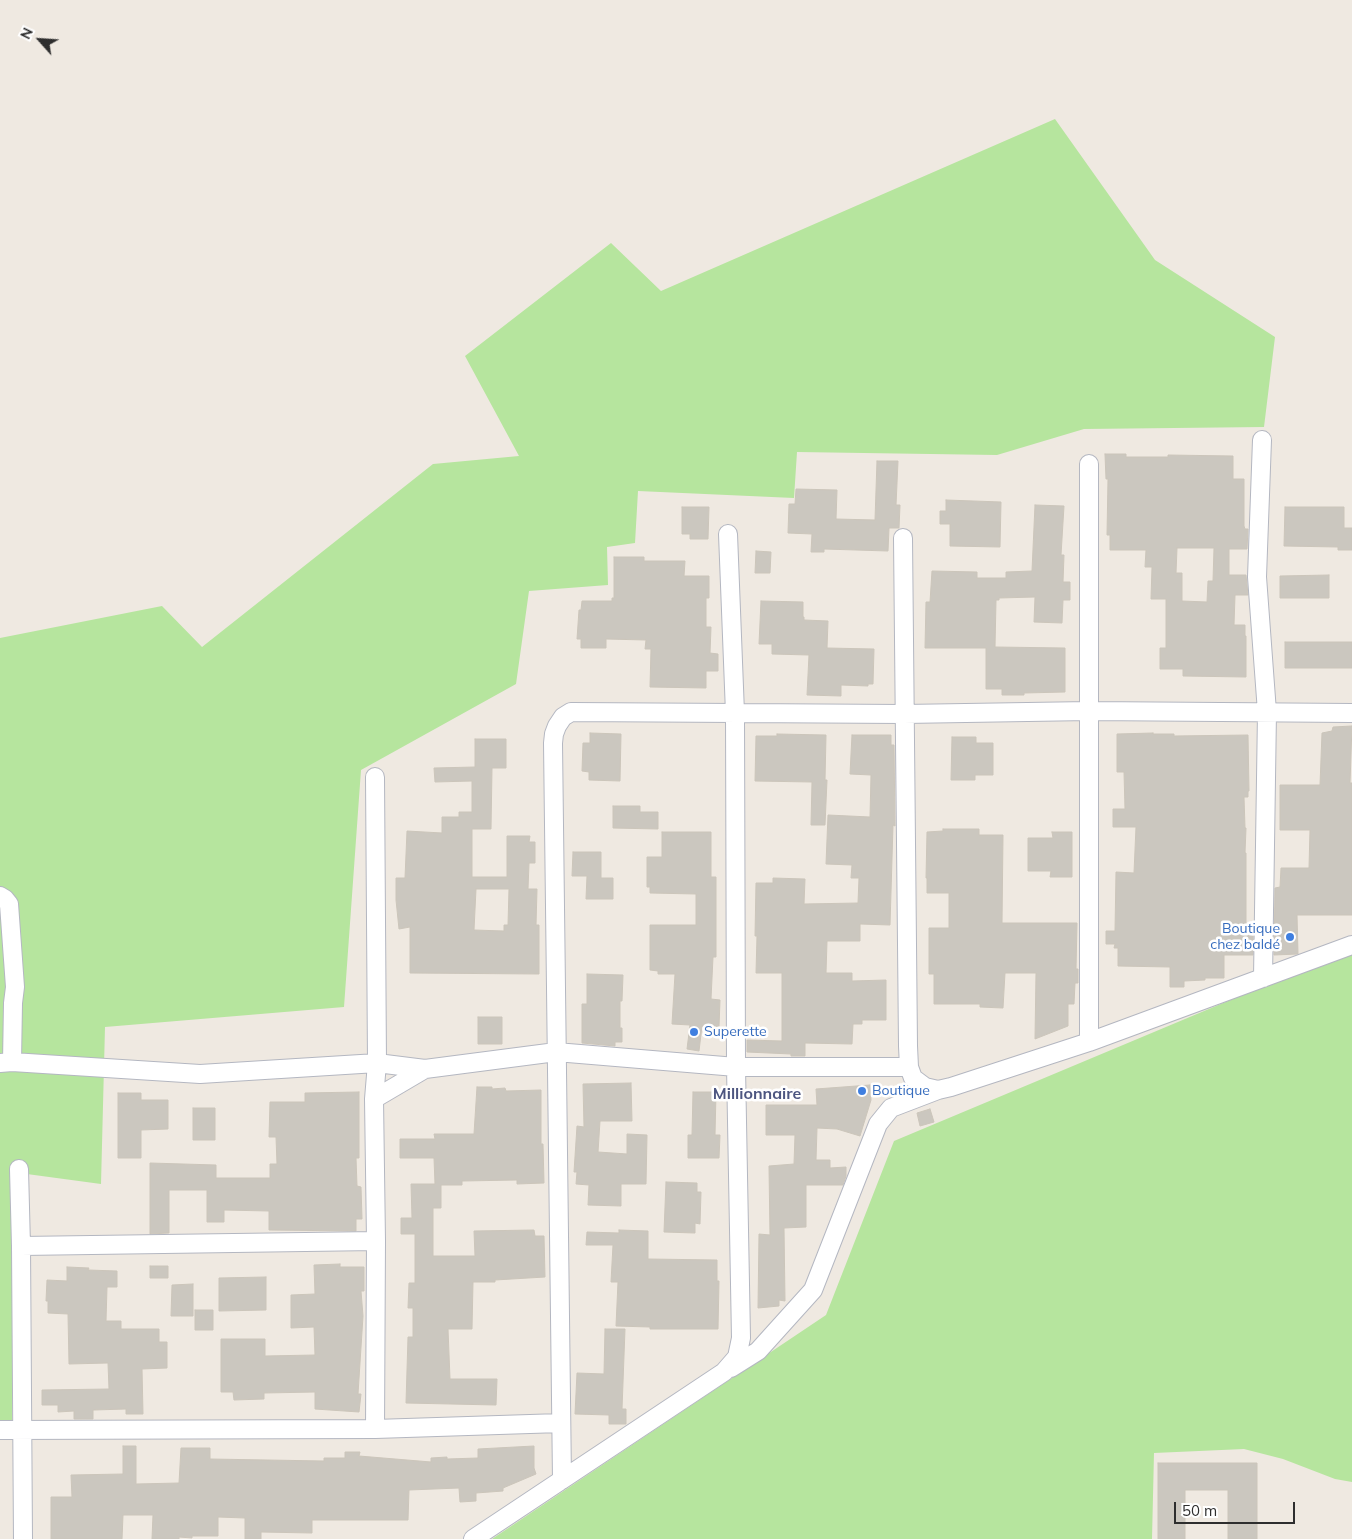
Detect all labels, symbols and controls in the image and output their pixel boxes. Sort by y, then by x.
north arrow [15,15,65,65]
text: N [16,25,37,42]
place label: Boutique chez baldé [1210,921,1280,954]
marker: Boutique chez baldé [1284,931,1296,943]
place label: Superette [704,1024,767,1040]
marker: Superette [688,1026,700,1038]
place label: Boutique [872,1083,930,1099]
district label: Millionnaire [713,1084,801,1104]
marker: Boutique [856,1085,868,1097]
scale bar [1177,1492,1298,1524]
text: 50 m [1182,1501,1217,1520]

